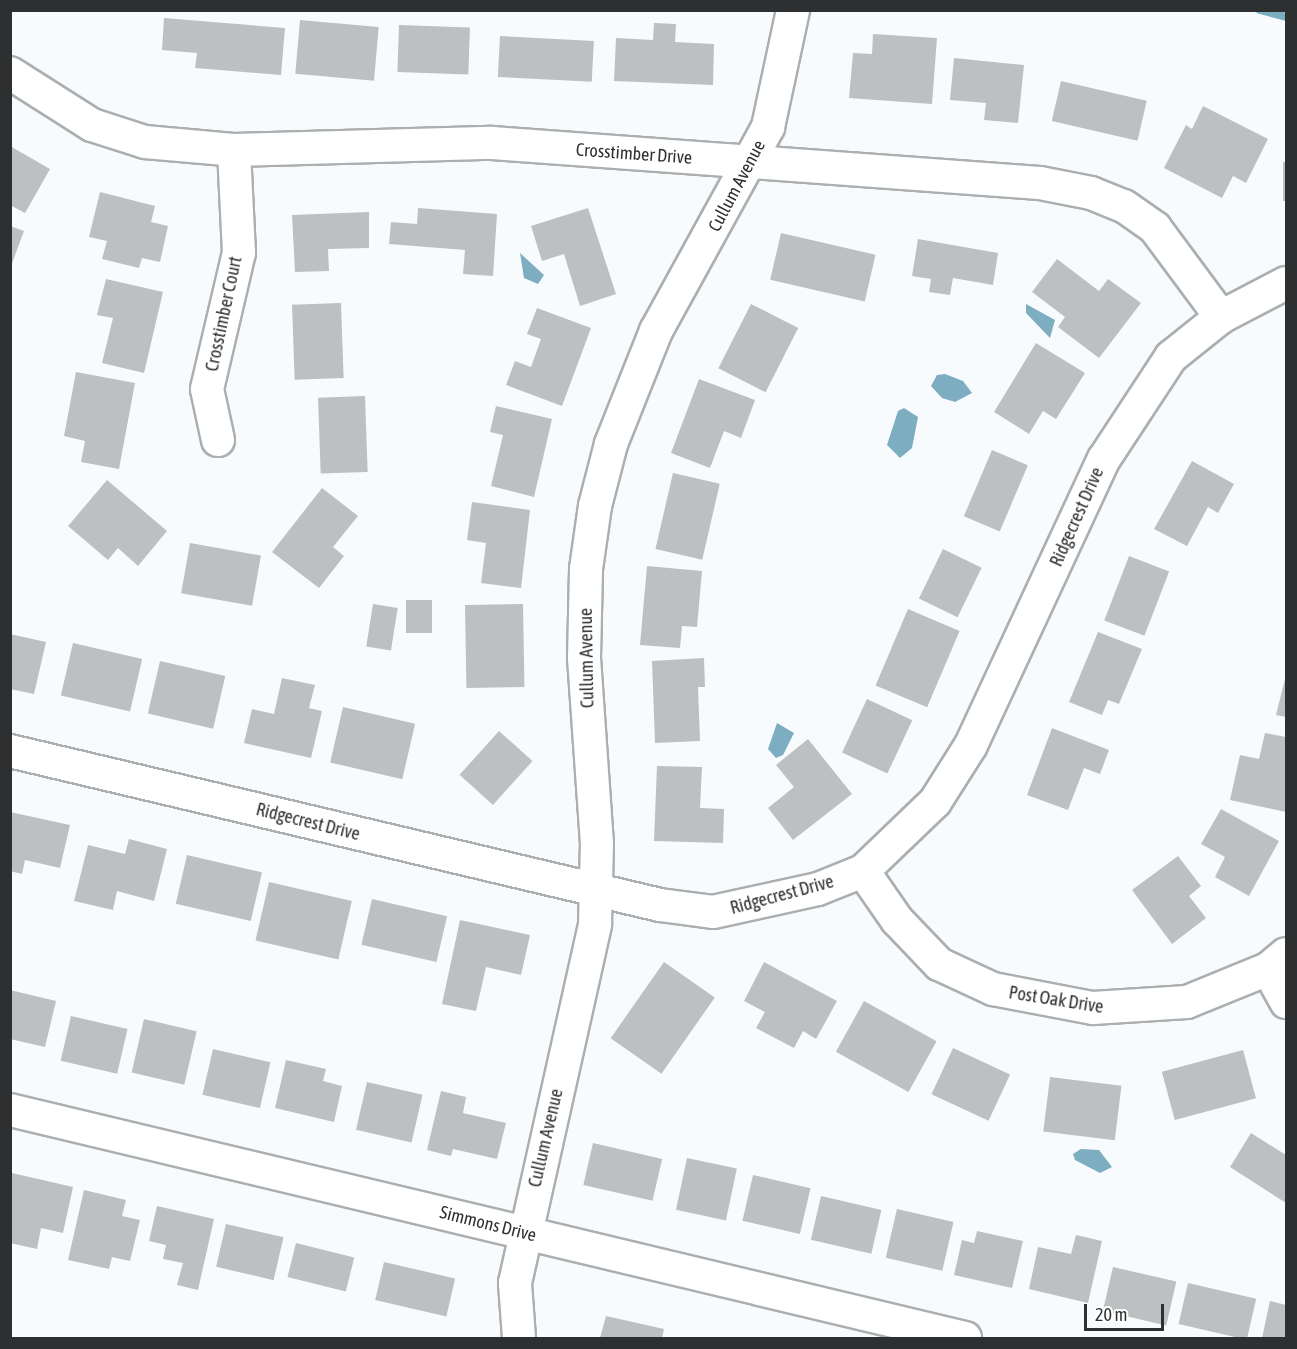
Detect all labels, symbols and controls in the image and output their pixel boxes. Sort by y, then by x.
street label: Cullum Avenue [704,137,770,235]
street label: Crosstimber Drive [575,139,693,169]
street label: Crosstimber Court [201,255,247,373]
street label: Ridgecrest Drive [1046,464,1108,570]
street label: Cullum Avenue [575,608,599,708]
street label: Ridgecrest Drive [254,799,362,845]
street label: Ridgecrest Drive [728,871,836,919]
street label: Post Oak Drive [1007,982,1105,1018]
street label: Cullum Avenue [524,1087,568,1189]
street label: Simmons Drive [438,1202,538,1246]
scale bar [1087,1292,1166,1330]
text: 20 m [1095,1304,1127,1325]

